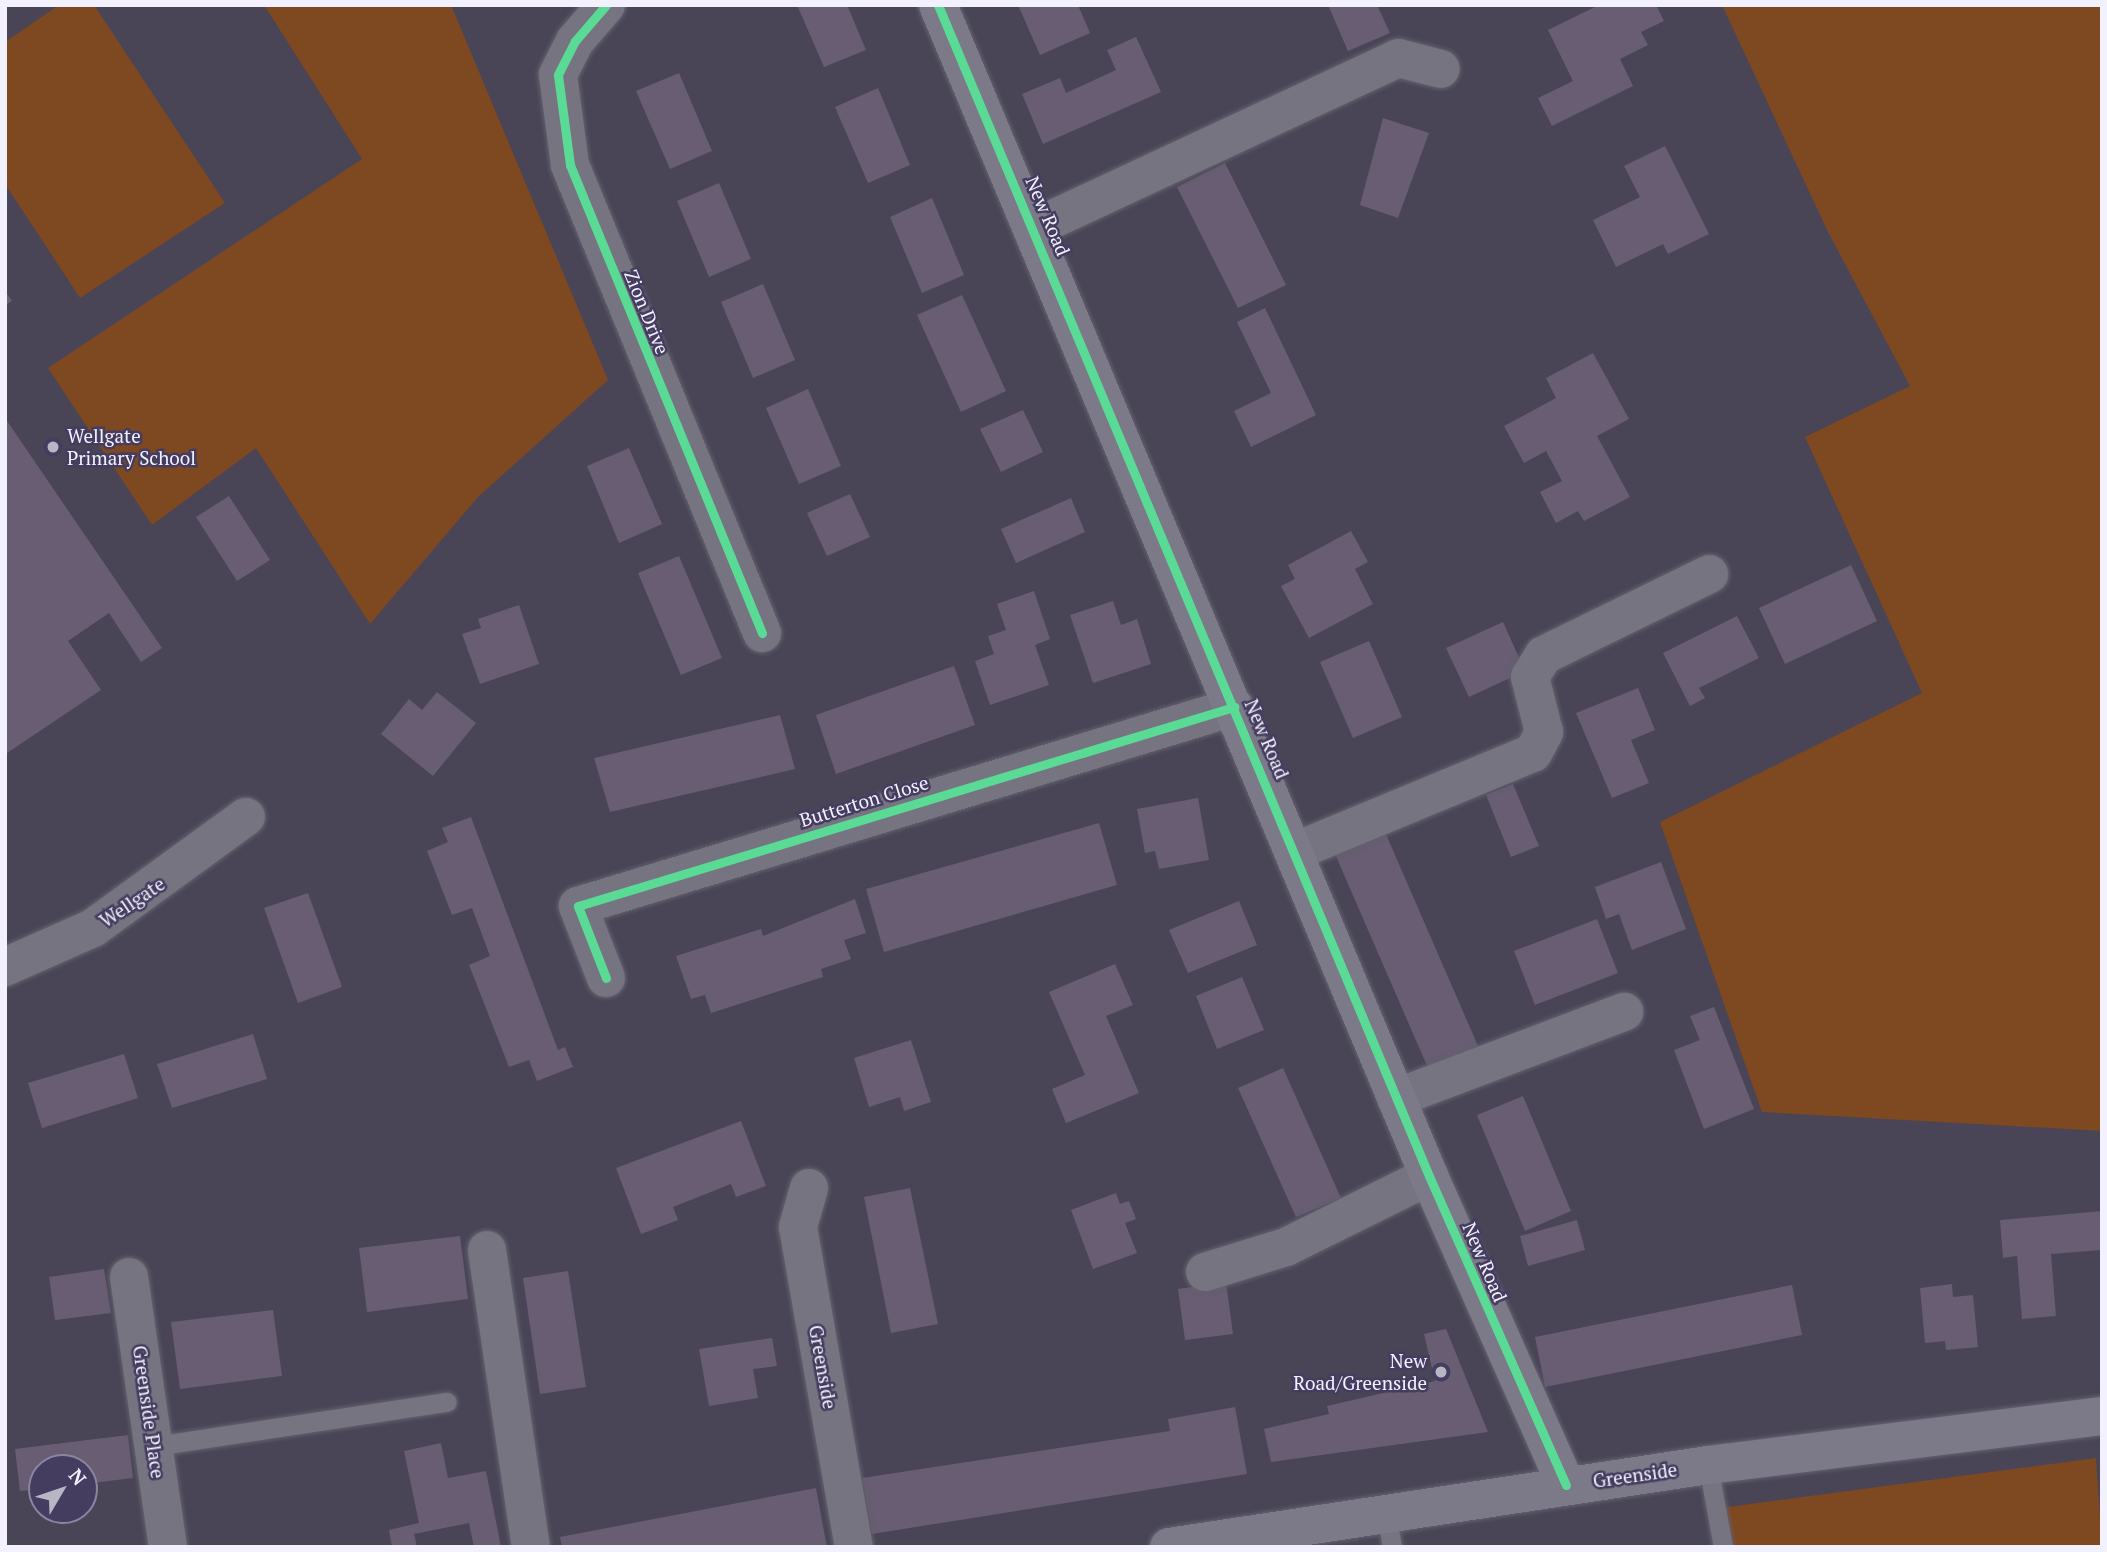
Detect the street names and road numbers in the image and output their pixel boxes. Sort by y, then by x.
street label: New Road [1021,173,1075,259]
street label: Zion Drive [620,266,674,358]
street label: New Road [1240,696,1294,782]
street label: Butterton Close [797,771,931,831]
street label: Wellgate [95,872,169,932]
street label: New Road [1458,1219,1512,1305]
street label: Greenside [804,1323,842,1411]
street label: Greenside Place [128,1344,170,1480]
street label: Greenside [1591,1458,1679,1492]

